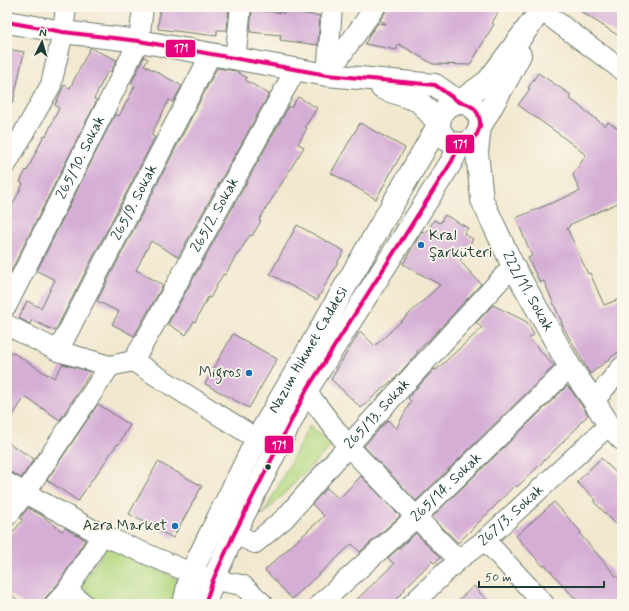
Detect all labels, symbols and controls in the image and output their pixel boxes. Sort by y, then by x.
north arrow [22,22,62,62]
text: N [39,26,47,40]
line badge: 171 [165,39,196,58]
text: 171 [174,42,188,56]
street label: 265/10. Sokak [51,112,110,203]
line badge: 171 [445,134,475,154]
text: 171 [453,138,467,152]
street label: 265/9. Sokak [107,161,162,244]
street label: 265/2. Sokak [186,174,244,256]
place label: Kral Şarküteri [429,226,492,263]
marker: Kral Şarküteri [416,240,426,250]
street label: 222/11. Sokak [497,248,558,335]
street label: Nazım Hikmet Caddesi [264,283,353,417]
place label: Migros [199,363,241,384]
marker: Migros [244,368,254,378]
street label: 265/13. Sokak [340,374,415,453]
line badge: 171 [264,435,294,454]
text: 171 [272,439,286,453]
street label: 265/14. Sokak [407,448,486,526]
unlabelled marker [263,462,273,472]
street label: 267/3. Sokak [475,480,548,551]
place label: Azra Market [83,516,167,536]
marker: Azra Market [170,521,180,531]
scale bar [479,563,604,589]
text: 50 m [485,570,512,586]

